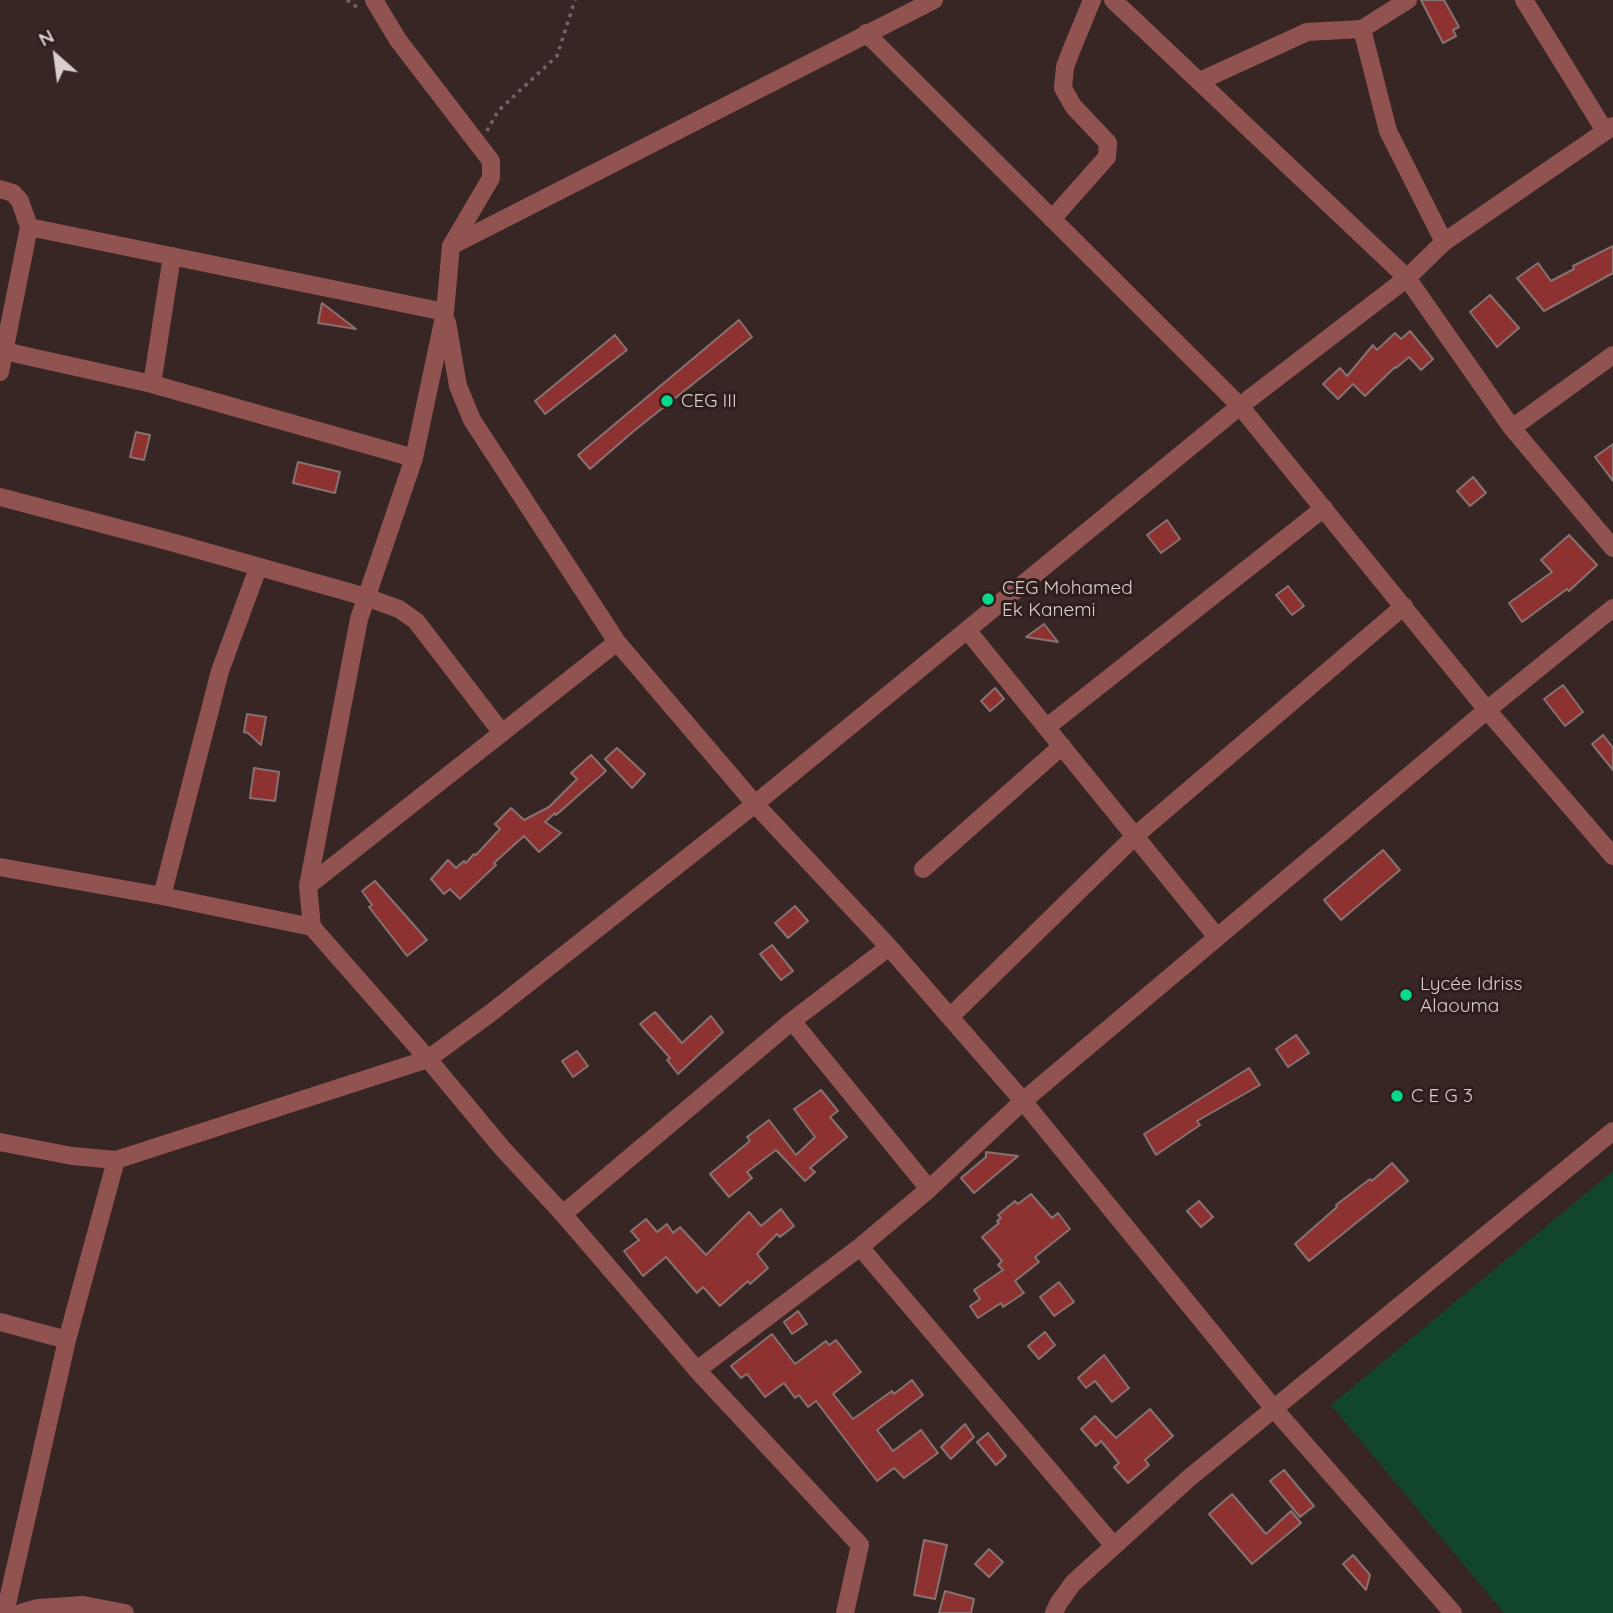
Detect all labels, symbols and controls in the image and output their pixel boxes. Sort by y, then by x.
north arrow [21,21,91,91]
text: N [34,24,58,51]
place label: CEG III [681,390,737,412]
marker: CEG III [659,393,675,409]
place label: CEG Mohamed Ek Kanemi [1002,577,1133,621]
marker: CEG Mohamed Ek Kanemi [980,591,996,607]
place label: Lycée Idriss Alaouma [1420,973,1522,1017]
marker: Lycée Idriss Alaouma [1398,987,1414,1003]
place label: C E G 3 [1411,1085,1473,1107]
marker: C E G 3 [1389,1088,1405,1104]

